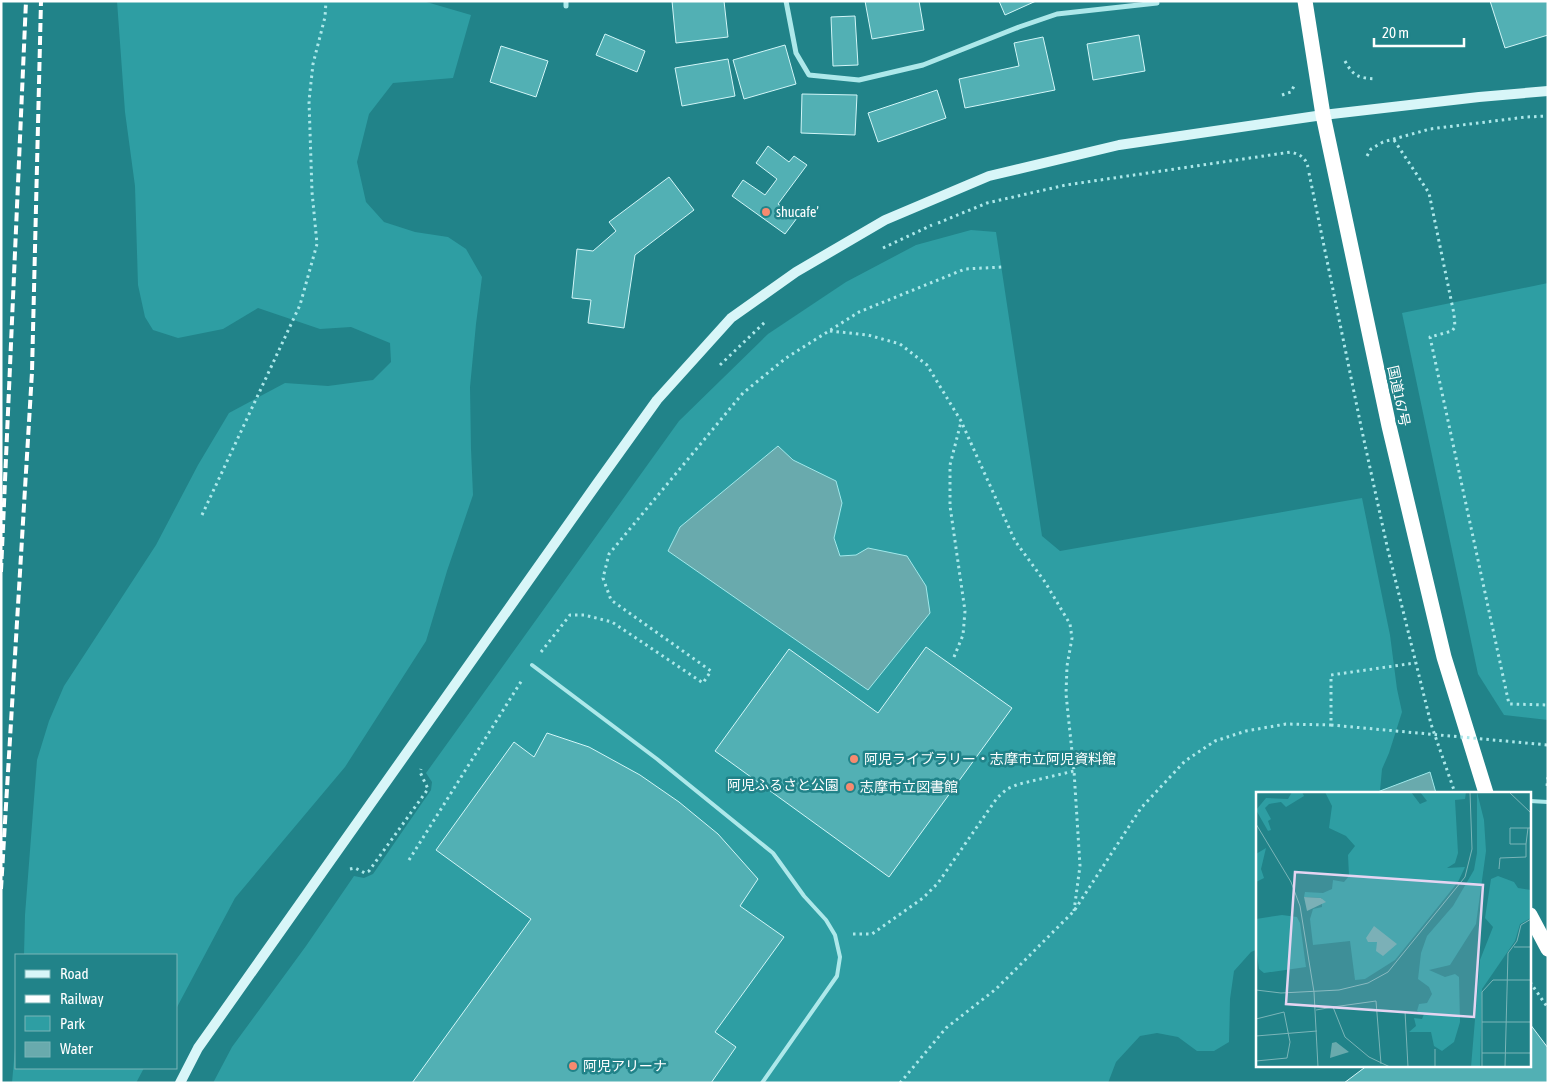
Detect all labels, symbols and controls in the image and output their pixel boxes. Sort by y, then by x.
scale bar [1374,15,1464,47]
text: 20 m [1382,24,1409,41]
place label: shucafe’ [776,204,819,220]
marker: shucafe’ [760,206,772,218]
street label: 国道167号 [1385,364,1413,428]
place label: 阿児ライブラリー・志摩市立阿児資料館 [864,751,1116,767]
marker: 阿児ライブラリー・志摩市立阿児資料館 [848,753,860,765]
park label: 阿児ふるさと公園 [727,777,839,793]
place label: 志摩市立図書館 [860,779,958,795]
marker: 志摩市立図書館 [844,781,856,793]
inset map [1256,792,1532,1066]
legend [15,954,178,1069]
text: Road [60,965,89,982]
text: Railway [60,990,104,1007]
text: Park [60,1015,85,1032]
text: Water [60,1040,93,1057]
place label: 阿児アリーナ [583,1058,667,1074]
marker: 阿児アリーナ [567,1060,579,1072]

